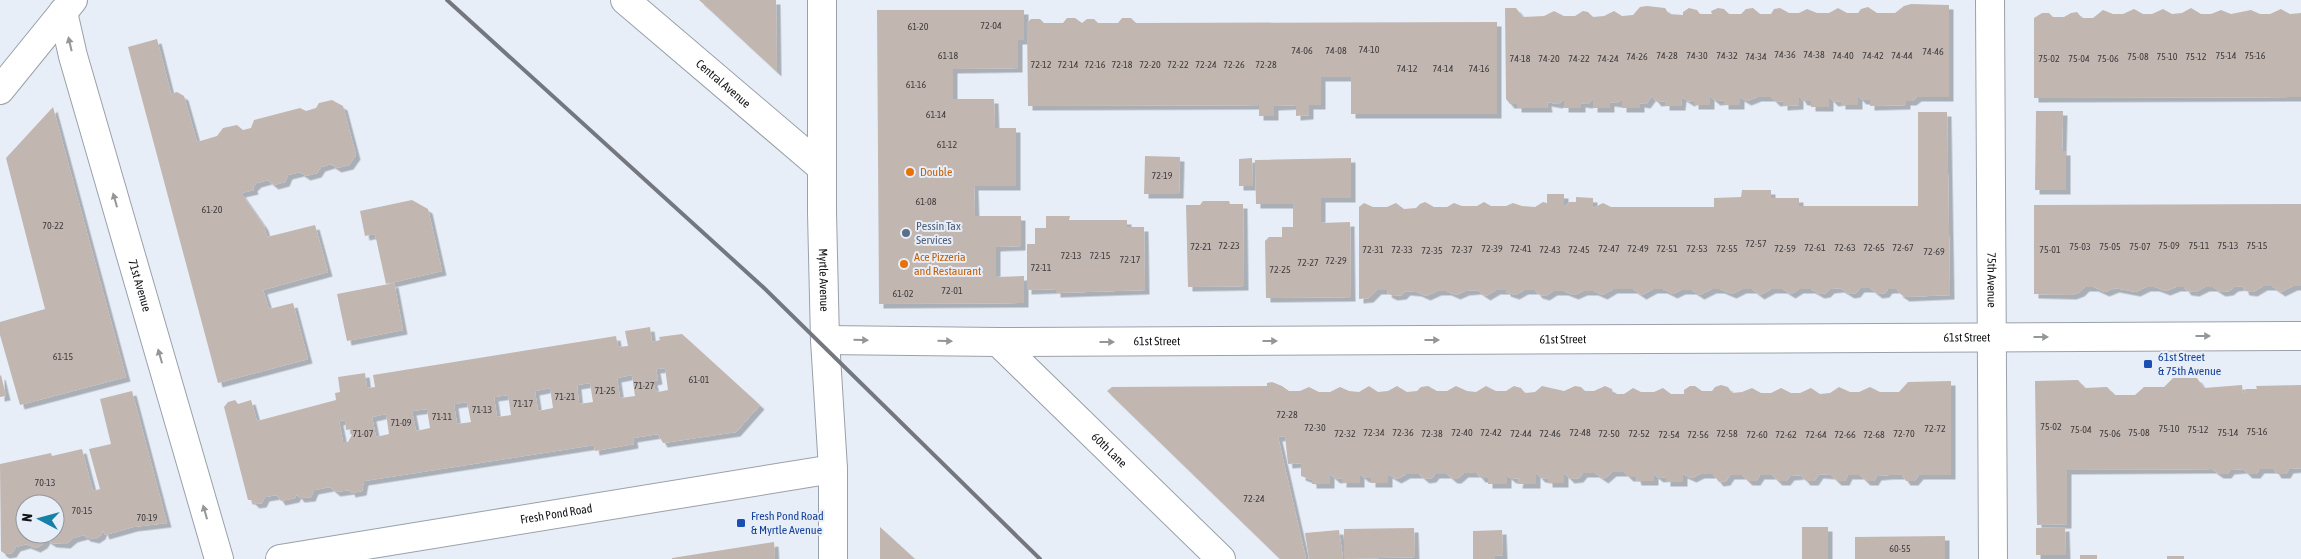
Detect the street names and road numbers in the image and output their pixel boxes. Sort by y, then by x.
street label: Central Avenue [693,57,753,111]
street label: Myrtle Avenue [816,248,831,312]
street label: 75th Avenue [1984,252,1999,308]
street label: 71st Avenue [125,258,154,313]
street label: 61st Street [1943,330,1991,345]
street label: 61st Street [1539,332,1587,347]
street label: 61st Street [1133,334,1181,348]
street label: 60th Lane [1089,430,1130,470]
street label: Fresh Pond Road [519,501,593,527]

